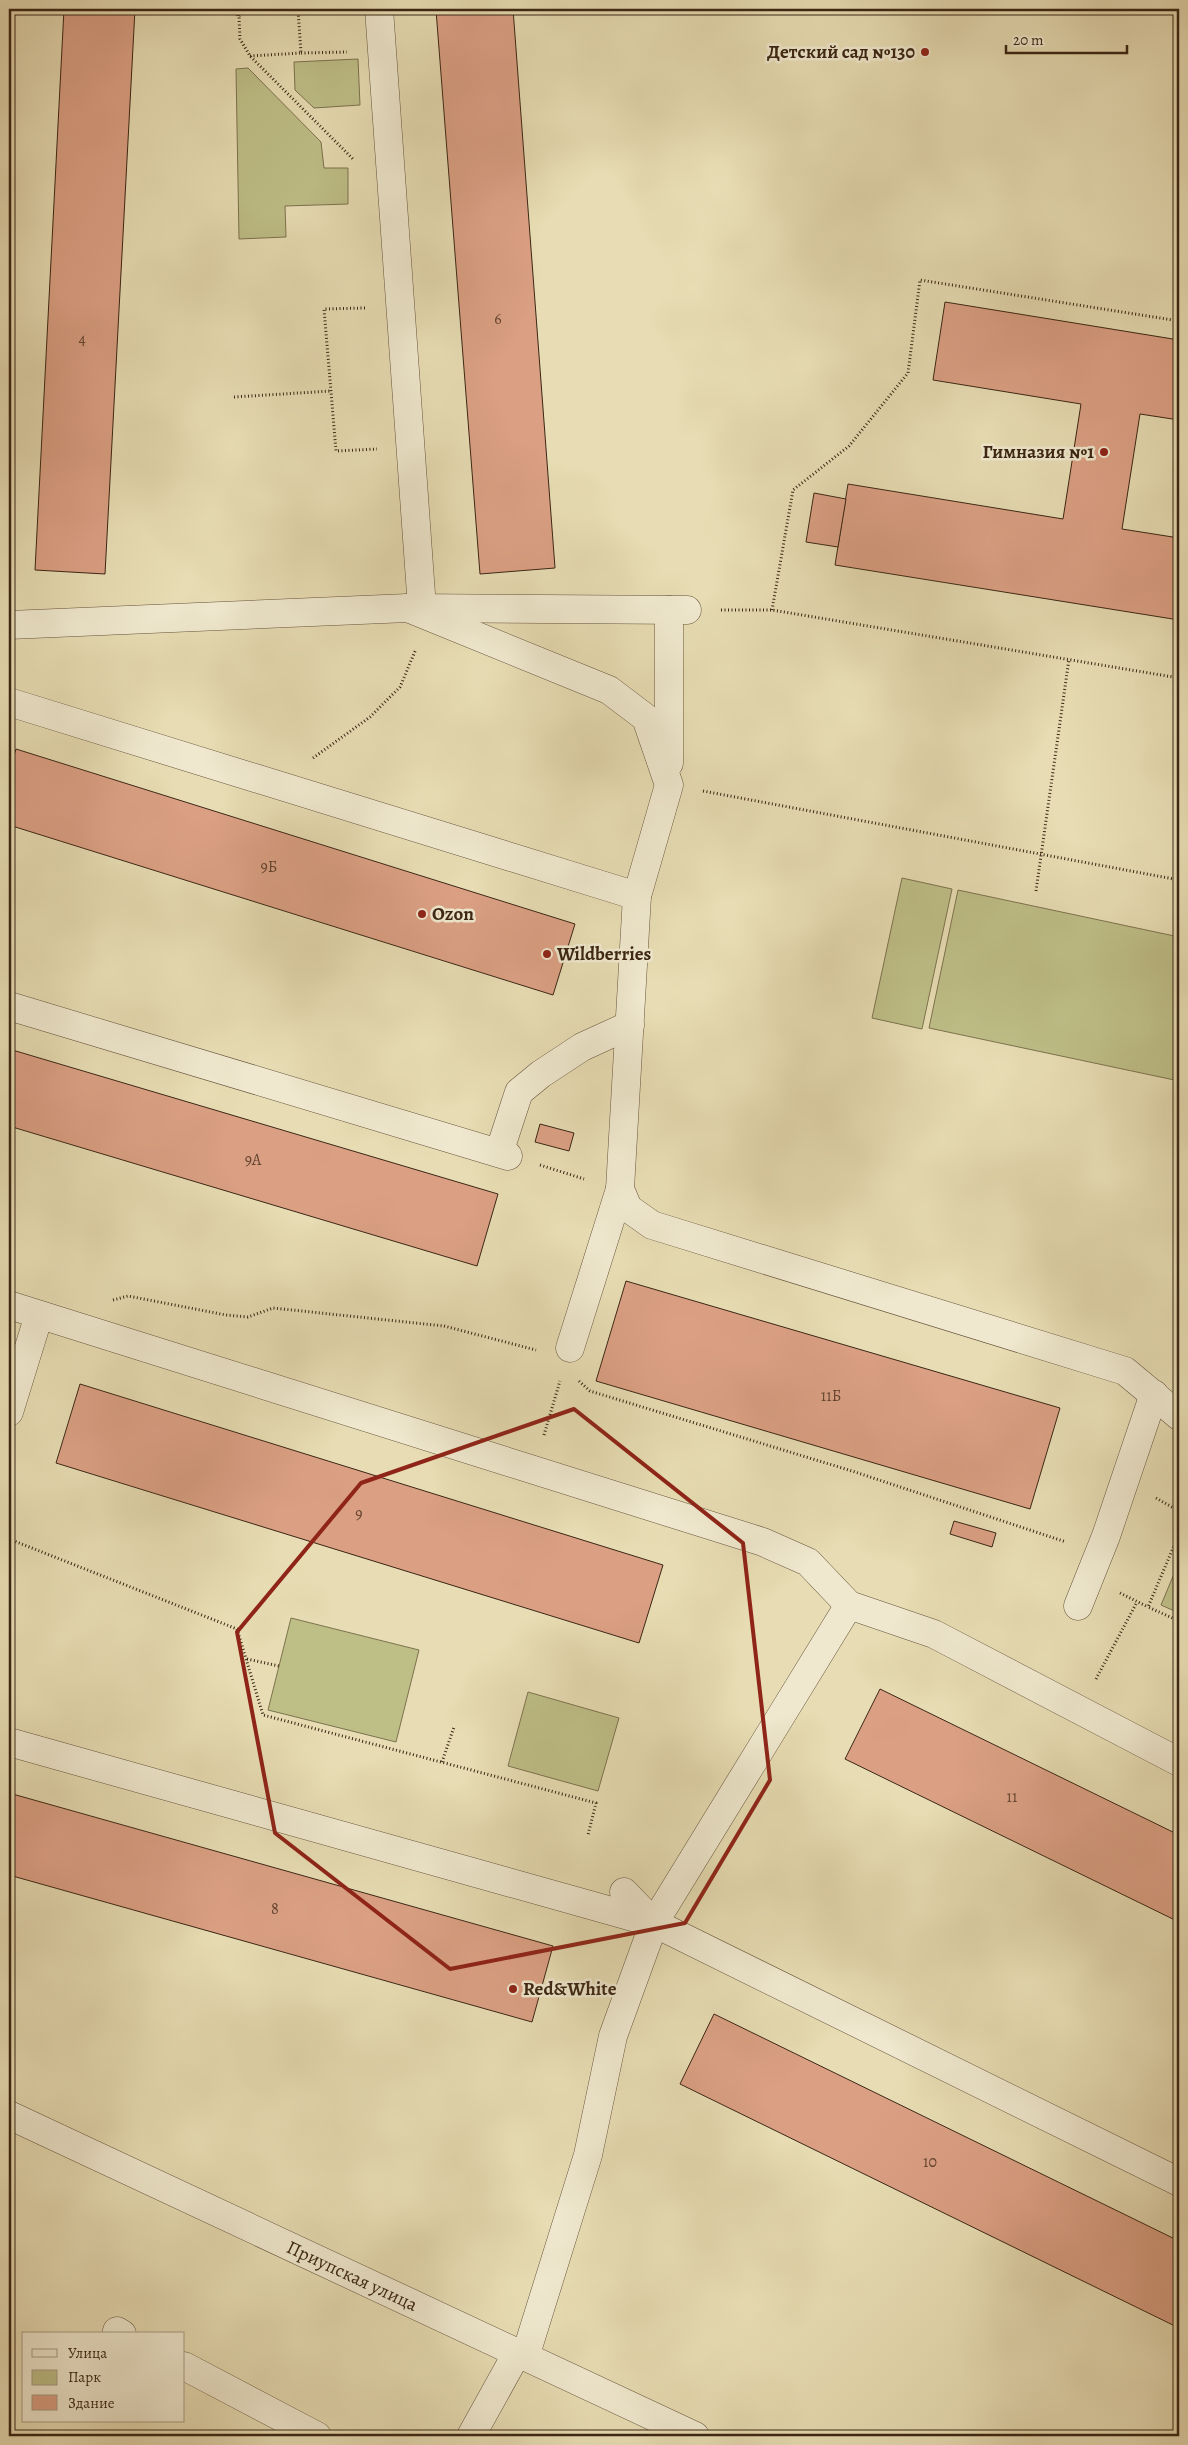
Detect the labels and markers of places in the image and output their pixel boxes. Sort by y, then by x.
place label: Детский сад №130 [767,39,915,65]
marker: Детский сад №130 [919,46,931,58]
place label: Гимназия №1 [982,439,1094,465]
marker: Гимназия №1 [1098,446,1110,458]
place label: Ozon [432,901,474,927]
marker: Ozon [416,908,428,920]
place label: Wildberries [556,941,652,967]
marker: Wildberries [541,948,553,960]
place label: Red&White [523,1976,617,2002]
marker: Red&White [507,1983,519,1995]

